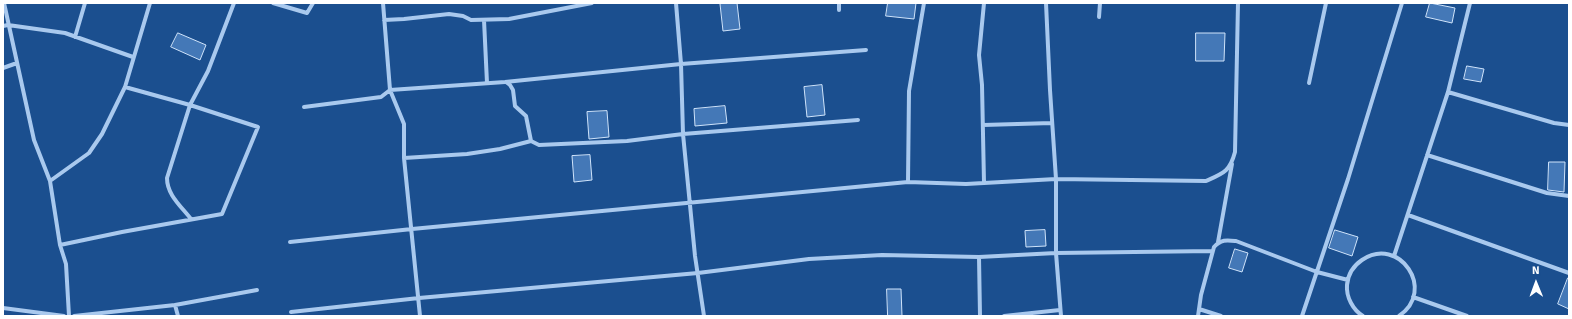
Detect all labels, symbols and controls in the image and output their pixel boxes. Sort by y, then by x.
north arrow [1516,263,1556,303]
text: N [1532,264,1540,277]

